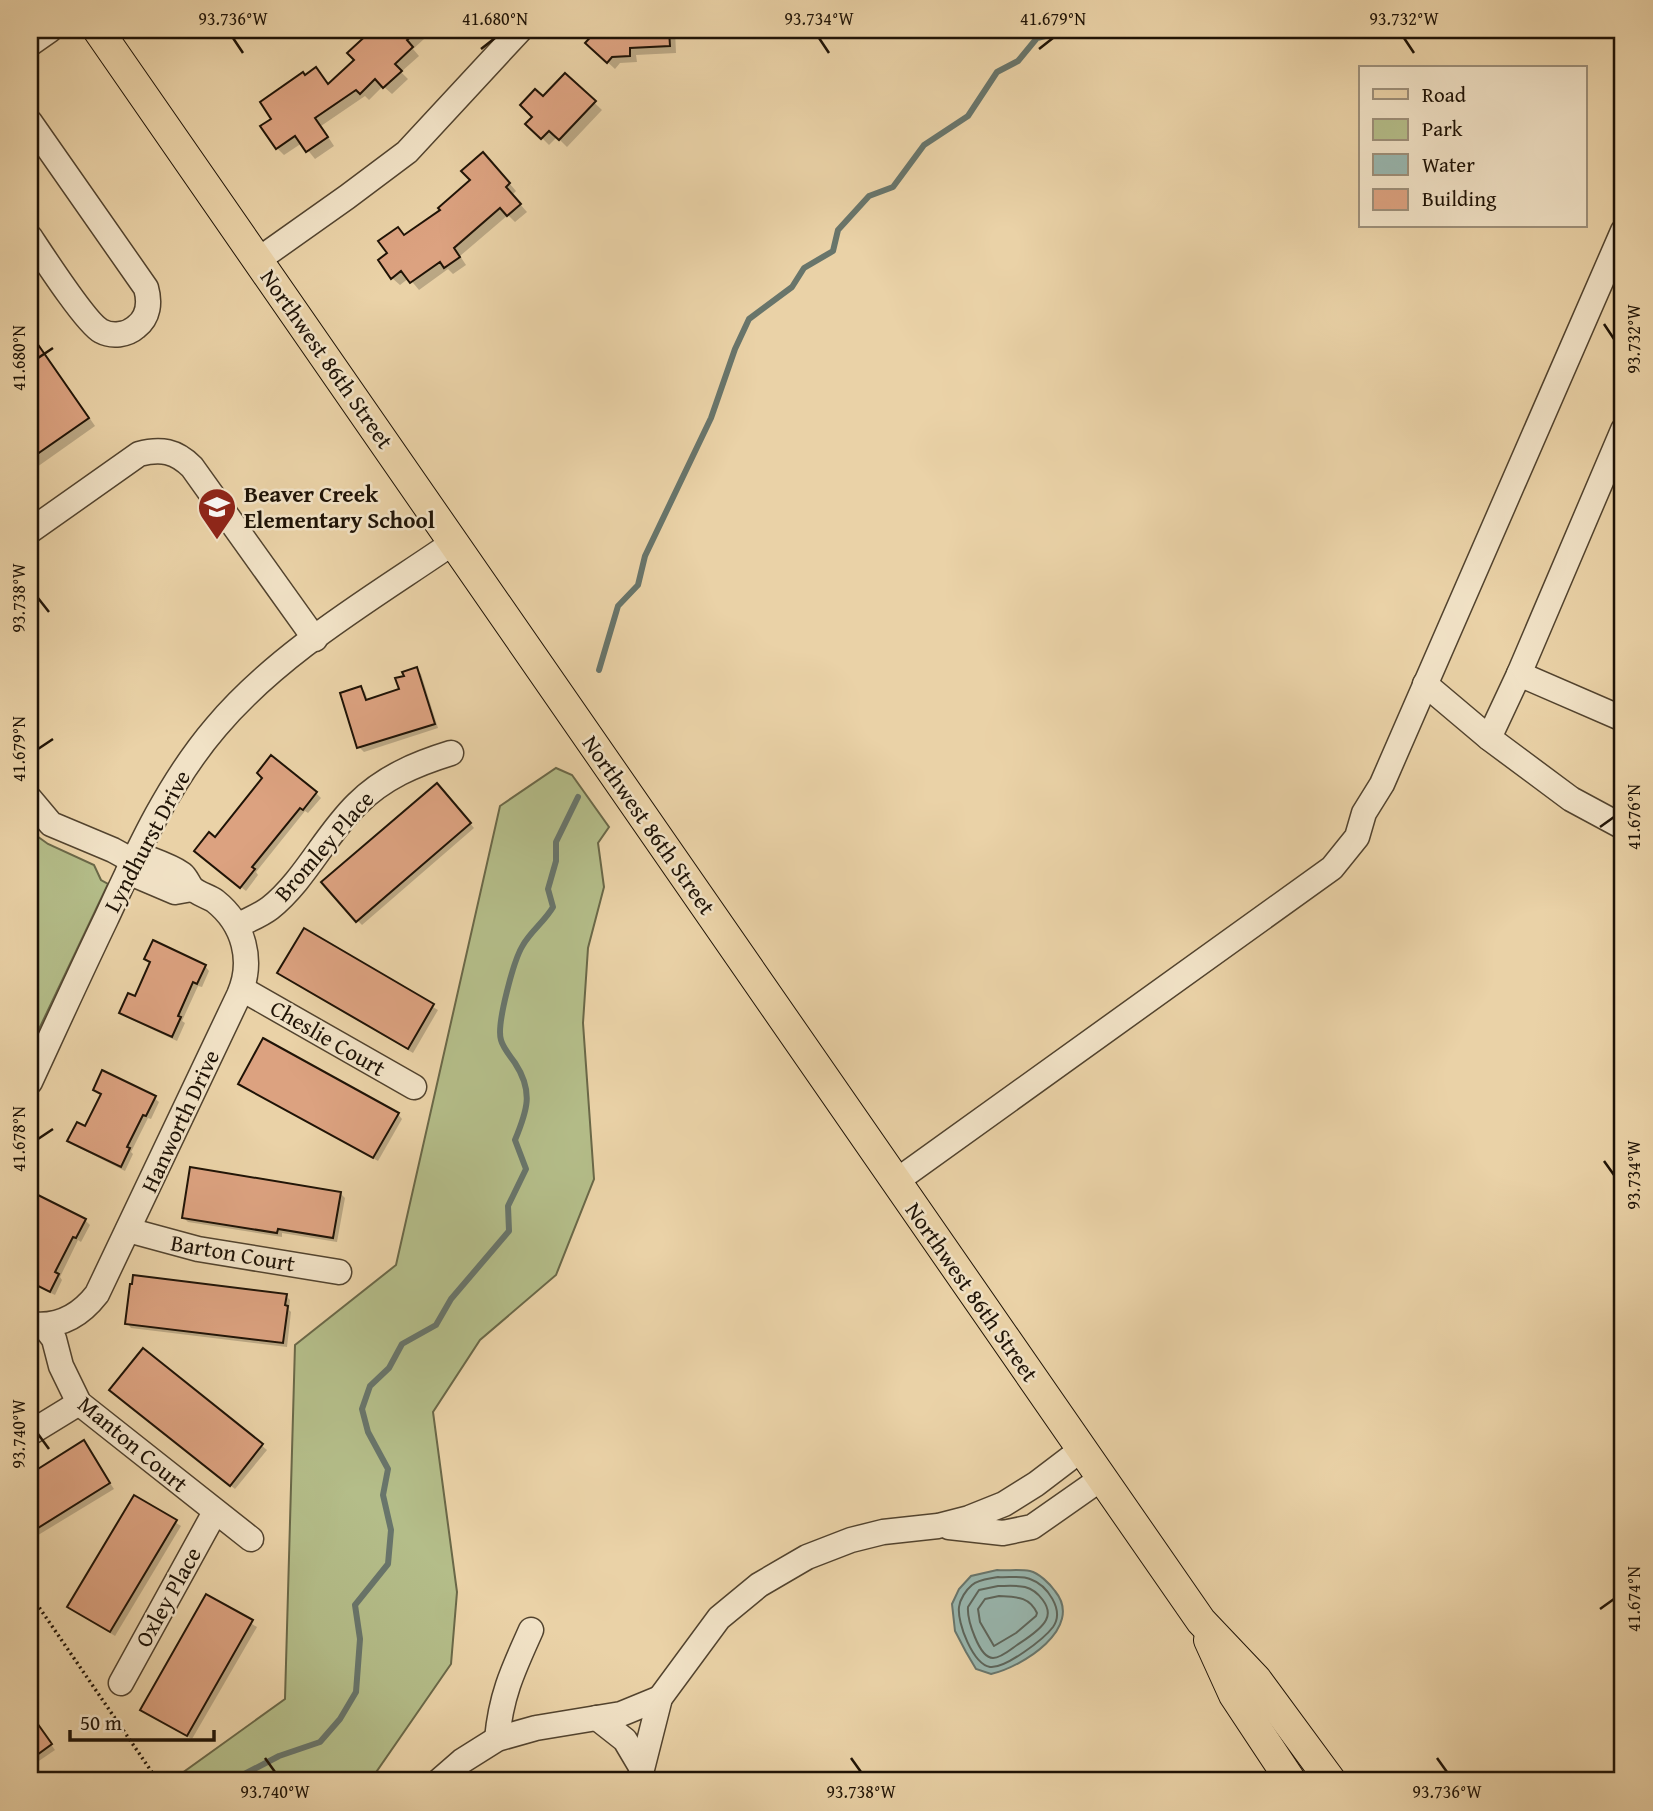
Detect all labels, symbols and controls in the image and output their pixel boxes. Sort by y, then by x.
text: 93.736°W [198,5,268,32]
text: 41.680°N [462,5,528,32]
text: 93.734°W [784,5,854,32]
text: 41.679°N [1020,5,1086,32]
text: 93.732°W [1369,5,1439,32]
legend [1359,66,1586,228]
text: Road [1422,79,1467,110]
text: Park [1422,113,1463,144]
text: Water [1422,149,1475,180]
text: Building [1422,183,1497,214]
street label: Northwest 86th Street [253,262,402,455]
text: 93.732°W [1620,304,1647,374]
text: 41.680°N [5,325,32,391]
place label: Beaver Creek Elementary School [244,477,435,536]
school or university icon: Beaver Creek Elementary School [196,486,238,541]
text: 93.738°W [5,563,32,633]
text: 41.679°N [5,716,32,782]
street label: Northwest 86th Street [575,728,724,921]
street label: Lyndhurst Drive [95,764,198,918]
street label: Bromley Place [266,783,381,908]
text: 41.676°N [1620,784,1647,850]
street label: Cheslie Court [264,991,392,1084]
street label: Hanworth Drive [132,1044,227,1198]
text: 41.678°N [5,1106,32,1172]
text: 93.734°W [1620,1140,1647,1210]
street label: Northwest 86th Street [898,1195,1047,1388]
street label: Barton Court [168,1225,298,1280]
street label: Manton Court [71,1388,196,1500]
text: 93.740°W [5,1399,32,1469]
street label: Oxley Place [126,1541,209,1653]
text: 41.674°N [1620,1566,1647,1632]
scale bar [70,1699,214,1743]
text: 50 m [80,1707,122,1738]
text: 93.740°W [240,1778,310,1805]
text: 93.738°W [826,1778,896,1805]
text: 93.736°W [1412,1778,1482,1805]

